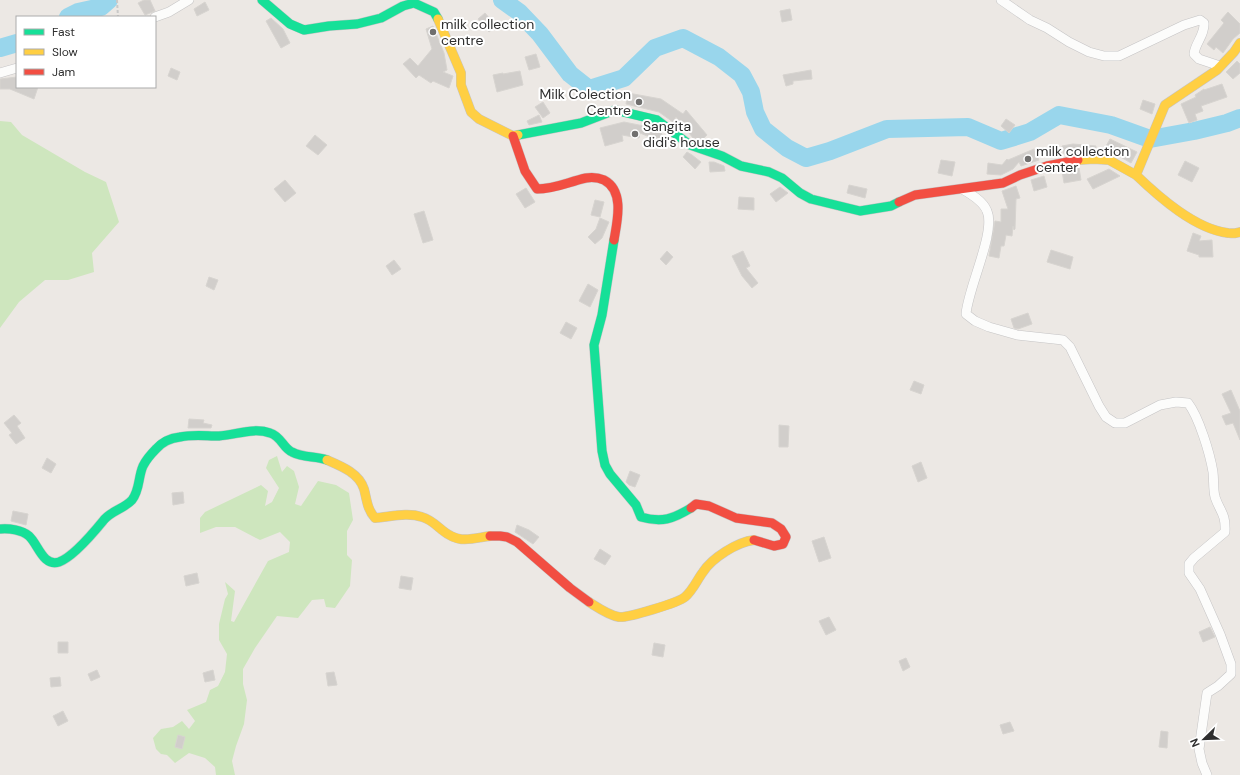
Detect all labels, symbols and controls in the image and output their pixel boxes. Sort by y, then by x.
place label: milk collection centre [441,15,534,49]
legend [16,16,156,88]
text: Fast [52,24,75,40]
marker: milk collection centre [428,27,438,37]
text: Slow [52,44,78,60]
text: Jam [52,64,75,80]
place label: Milk Colection Centre [540,85,631,119]
marker: Milk Colection Centre [634,97,644,107]
place label: Sangita didi's house [643,117,720,151]
marker: Sangita didi's house [630,129,640,139]
place label: milk collection center [1036,142,1129,176]
marker: milk collection center [1023,154,1033,164]
north arrow [1184,719,1224,759]
text: N [1187,736,1203,749]

